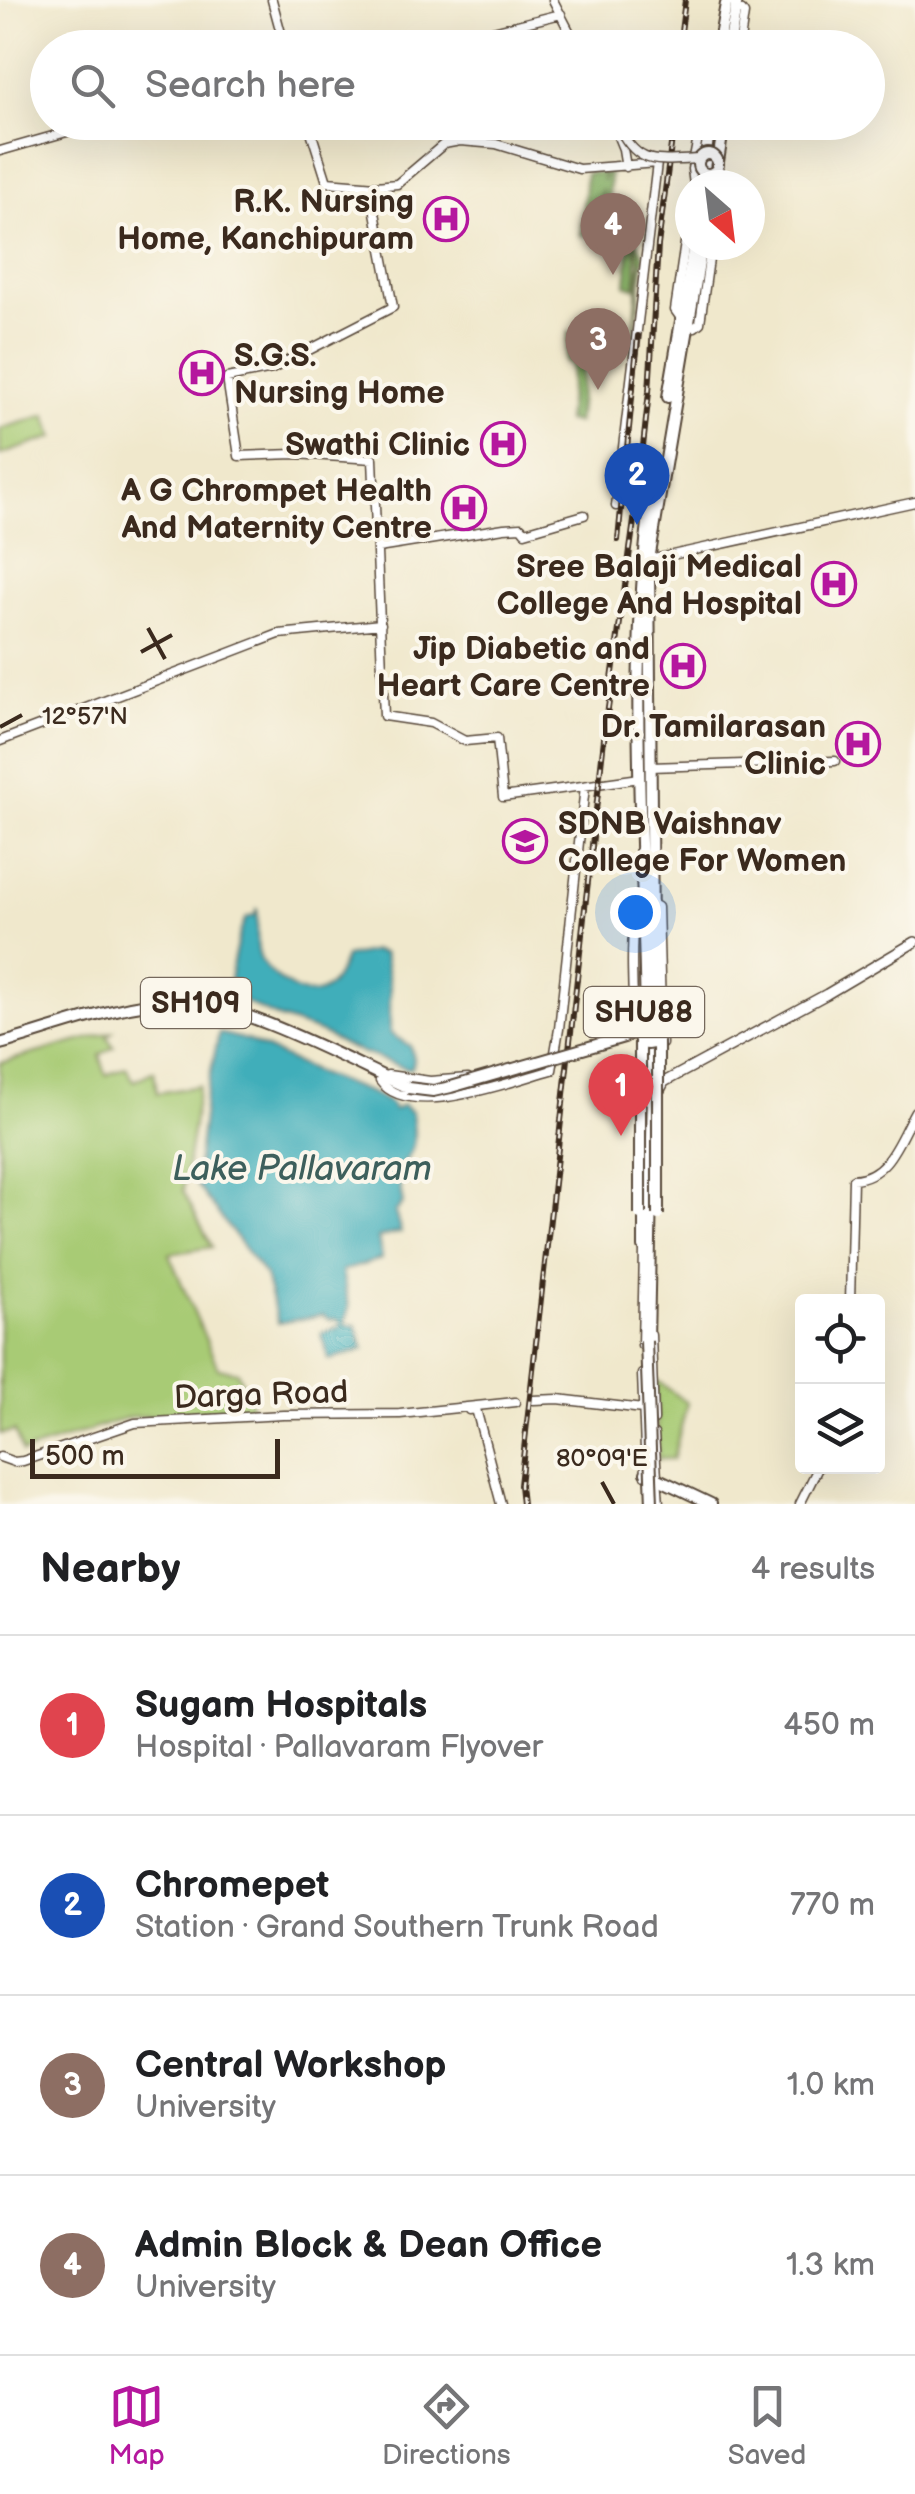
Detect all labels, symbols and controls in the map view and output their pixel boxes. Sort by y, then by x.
search box [30,30,885,140]
icon: search [65,58,120,113]
text: Search here [145,63,356,108]
north arrow [675,170,765,260]
place label: R.K. Nursing Home, Kanchipuram [117,183,414,259]
pin: 4 [580,192,646,275]
hospital icon: R.K. Nursing Home, Kanchipuram [423,196,469,242]
pin: 3 [566,308,630,390]
place label: S.G.S. Nursing Home [234,337,445,413]
hospital icon: S.G.S. Nursing Home [179,350,225,396]
hospital icon: Swathi Clinic [480,421,526,467]
place label: Swathi Clinic [285,426,470,465]
pin: 2 [604,442,670,525]
place label: A G Chrompet Health And Maternity Centre [120,472,432,548]
hospital icon: A G Chrompet Health And Maternity Centre [441,485,487,531]
place label: Sree Balaji Medical College And Hospital [497,548,802,624]
hospital icon: Sree Balaji Medical College And Hospital [811,561,857,607]
place label: Jip Diabetic and Heart Care Centre [377,630,650,706]
hospital icon: Jip Diabetic and Heart Care Centre [660,643,706,689]
text: 12°57'N [42,701,128,732]
place label: Dr. Tamilarasan Clinic [600,708,826,784]
hospital icon: Dr. Tamilarasan Clinic [835,721,881,767]
place label: SDNB Vaishnav College For Women [558,805,846,881]
school or university icon: SDNB Vaishnav College For Women [502,818,548,864]
your location [610,887,661,938]
road number: SH109 [141,978,251,1028]
road number: SHU88 [584,987,704,1037]
pin: 1 [588,1054,654,1136]
water label: Lake Pallavaram [172,1148,432,1191]
map controls [795,1294,885,1474]
button: locate [795,1294,885,1384]
street label: Darga Road [173,1373,349,1418]
button: layers [795,1384,885,1474]
scale bar [30,1434,280,1478]
text: 500 m [45,1440,125,1473]
text: 80°09'E [556,1443,648,1474]
text: Nearby [40,1544,180,1595]
text: 4 results [751,1550,875,1589]
text: Sugam Hospitals [135,1683,427,1728]
text: 1 [66,1706,79,1745]
text: 450 m [783,1706,875,1745]
text: Hospital · Pallavaram Flyover [135,1728,543,1767]
text: Chromepet [135,1863,329,1908]
text: 2 [63,1886,82,1925]
text: 770 m [790,1886,875,1925]
text: Station · Grand Southern Trunk Road [135,1908,659,1947]
text: Central Workshop [135,2043,446,2088]
text: 3 [63,2066,82,2105]
text: 1.0 km [787,2066,875,2105]
text: University [135,2088,276,2127]
text: Admin Block & Dean Office [135,2223,602,2268]
text: 4 [63,2246,82,2285]
text: 1.3 km [786,2246,875,2285]
text: University [135,2268,276,2307]
tab: Map [109,2379,165,2472]
tab: Directions [382,2379,511,2472]
tab: Saved [728,2379,806,2472]

